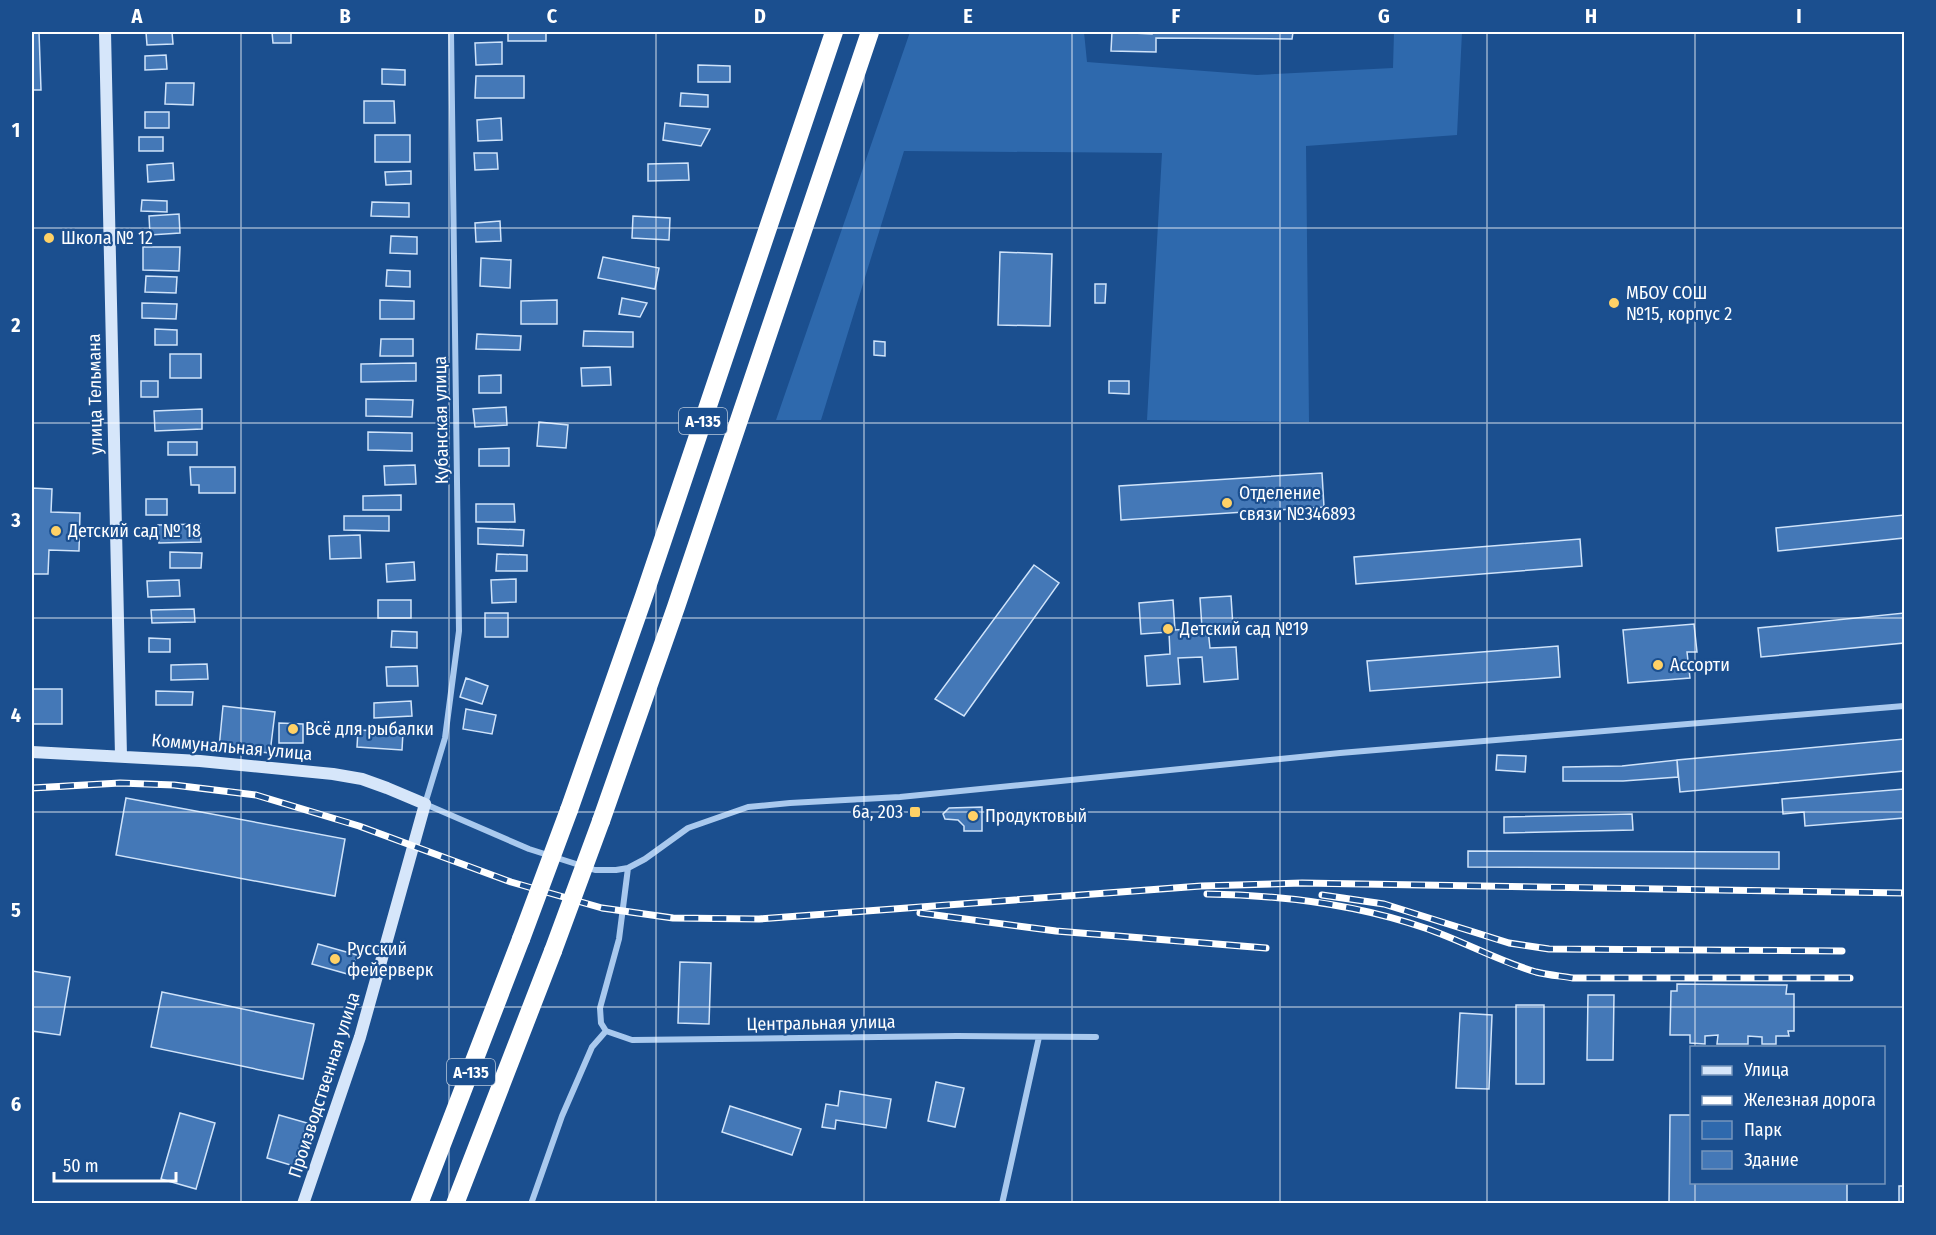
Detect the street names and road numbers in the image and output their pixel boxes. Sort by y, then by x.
street label: улица Тельмана [83,333,107,455]
street label: Кубанская улица [429,356,453,484]
road number: А-135 [679,408,727,434]
street label: Коммунальная улица [151,729,313,765]
street label: Производственная улица [284,989,364,1181]
street label: Центральная улица [746,1011,896,1035]
road number: А-135 [447,1059,495,1085]

